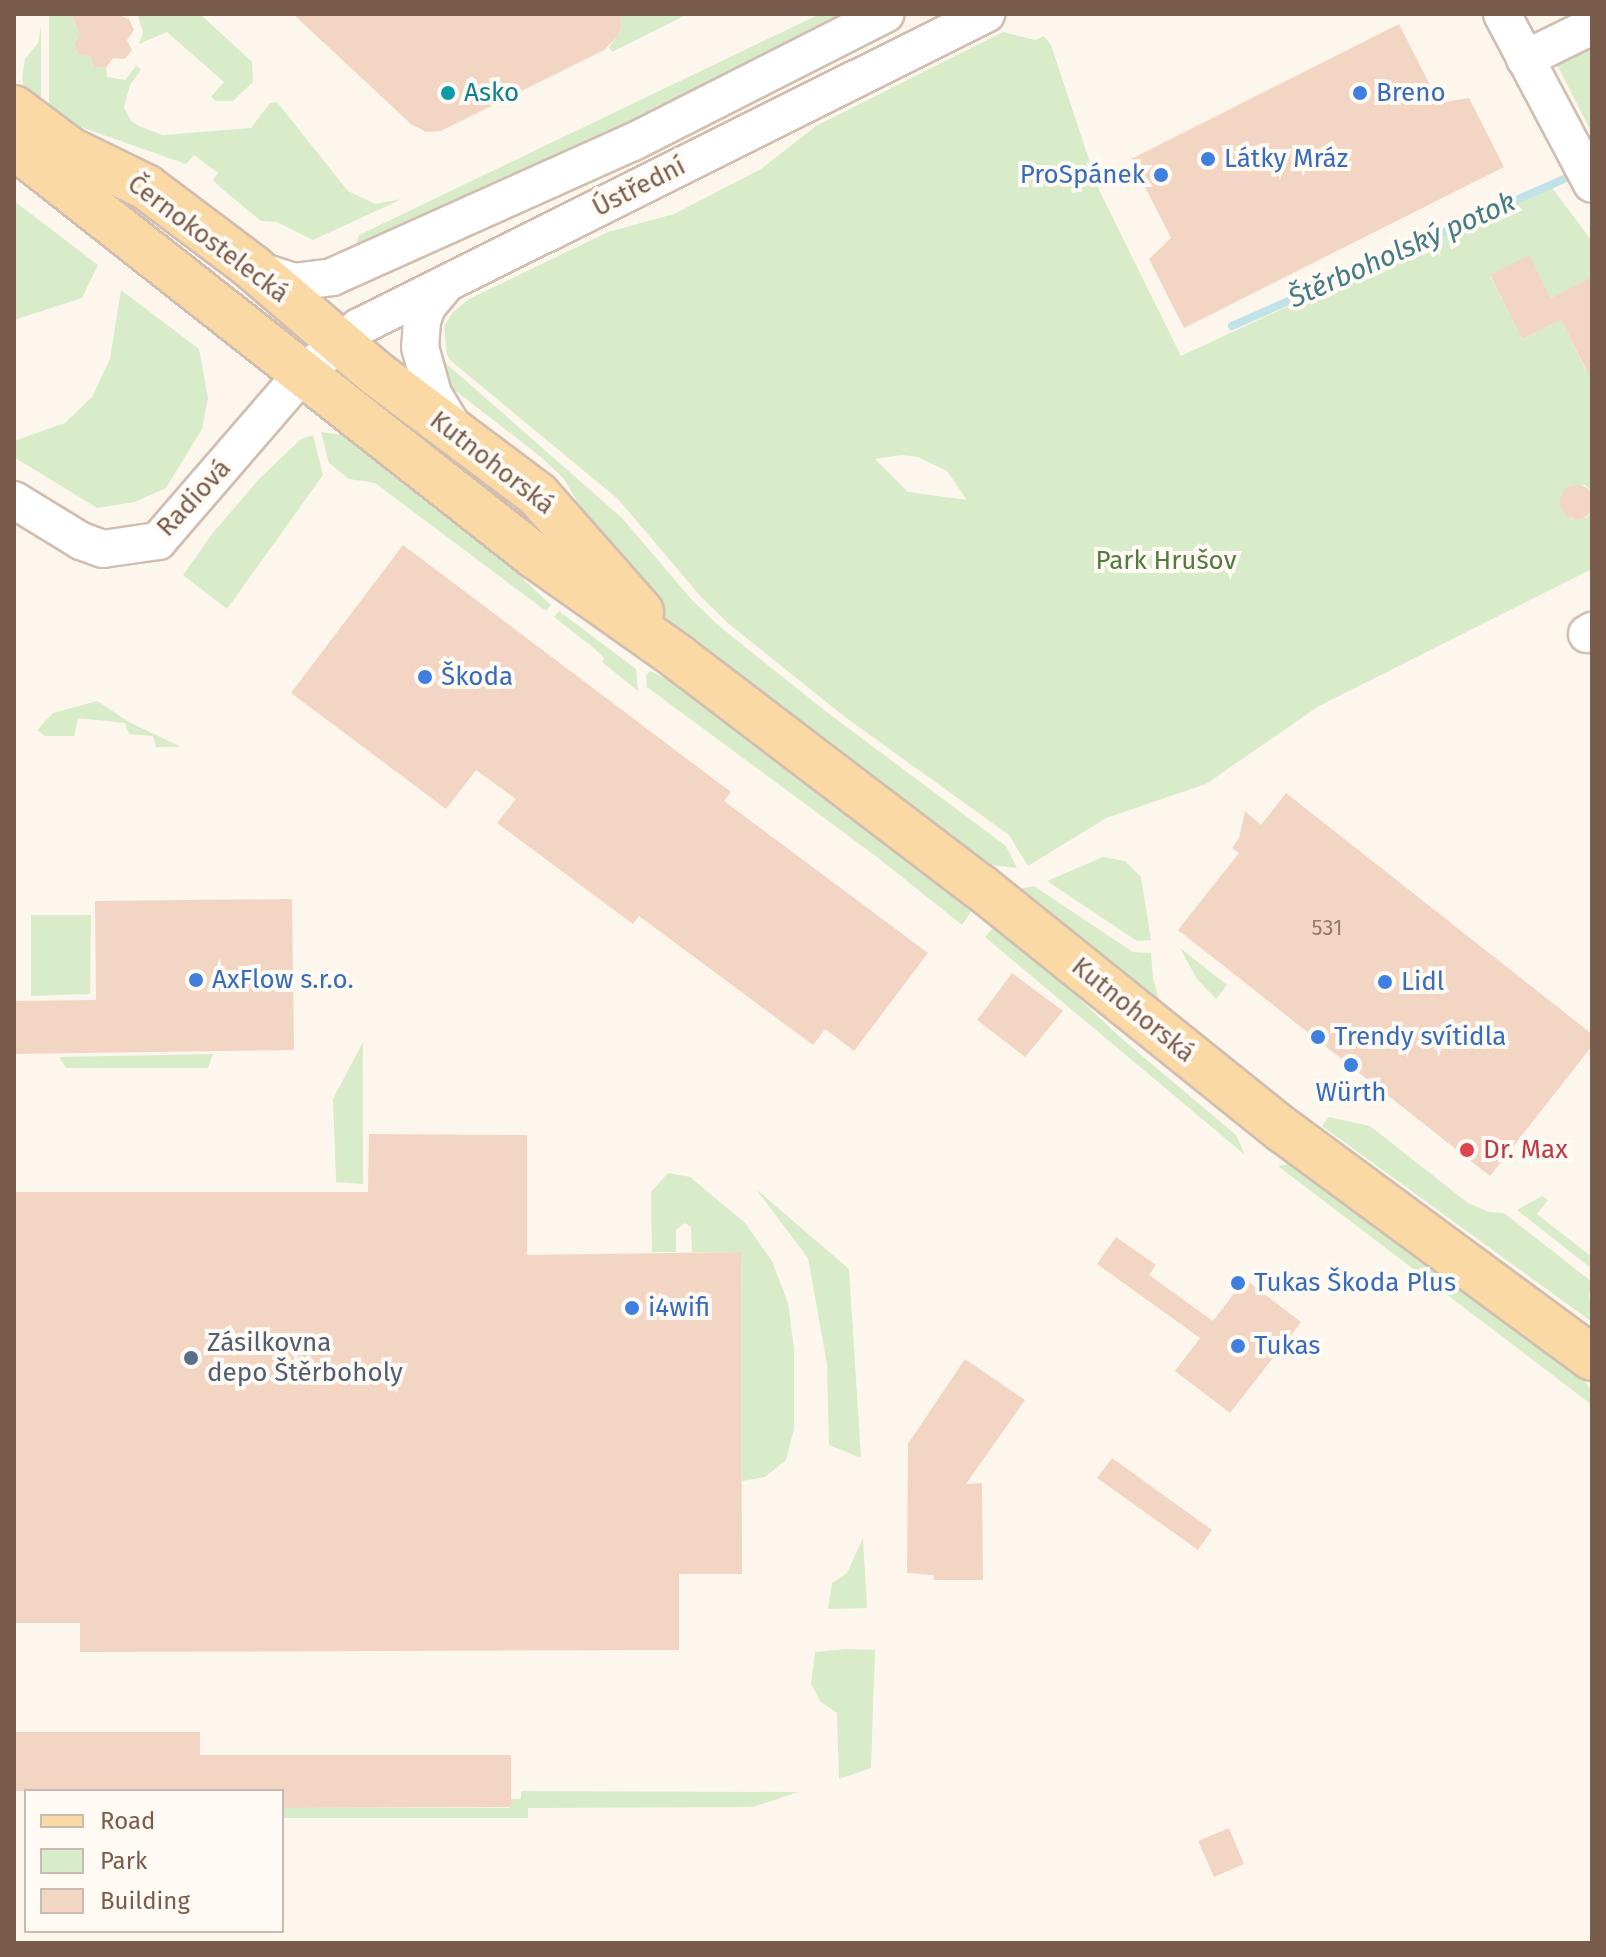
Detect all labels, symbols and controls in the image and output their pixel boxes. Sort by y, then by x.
place label: Asko [464,77,519,109]
place label: Breno [1376,77,1446,109]
marker: Asko [439,84,457,102]
marker: Breno [1351,84,1369,102]
place label: Látky Mráz [1224,143,1348,175]
street label: Ústřední [587,150,691,224]
marker: Látky Mráz [1199,150,1217,168]
place label: ProSpánek [1020,159,1145,191]
marker: ProSpánek [1152,166,1170,184]
street label: Černokostelecká [121,168,295,310]
water label: Štěrboholský potok [1283,185,1521,315]
street label: Kutnohorská [424,405,560,521]
street label: Radiová [151,453,237,543]
park label: Park Hrušov [1096,545,1236,577]
place label: Škoda [441,661,513,693]
marker: Škoda [416,668,434,686]
house number: 531 [1312,915,1342,941]
street label: Kutnohorská [1065,951,1201,1069]
place label: AxFlow s.r.o. [212,964,354,996]
place label: Lidl [1401,966,1444,998]
marker: AxFlow s.r.o. [187,971,205,989]
marker: Lidl [1376,973,1394,991]
place label: Trendy svítidla [1334,1021,1506,1053]
marker: Trendy svítidla [1309,1028,1327,1046]
marker: Würth [1342,1056,1360,1074]
place label: Würth [1315,1077,1387,1109]
place label: Dr. Max [1483,1134,1568,1166]
marker: Dr. Max [1458,1141,1476,1159]
place label: Tukas Škoda Plus [1254,1267,1456,1299]
marker: Tukas Škoda Plus [1229,1274,1247,1292]
place label: i4wifi [648,1292,710,1324]
marker: i4wifi [623,1299,641,1317]
place label: Zásilkovna depo Štěrboholy [207,1327,403,1388]
place label: Tukas [1254,1330,1320,1362]
marker: Tukas [1229,1337,1247,1355]
marker: Zásilkovna depo Štěrboholy [182,1349,200,1367]
legend [24,1789,284,1933]
text: Road [100,1807,155,1835]
text: Park [100,1847,147,1875]
text: Building [100,1887,190,1915]

